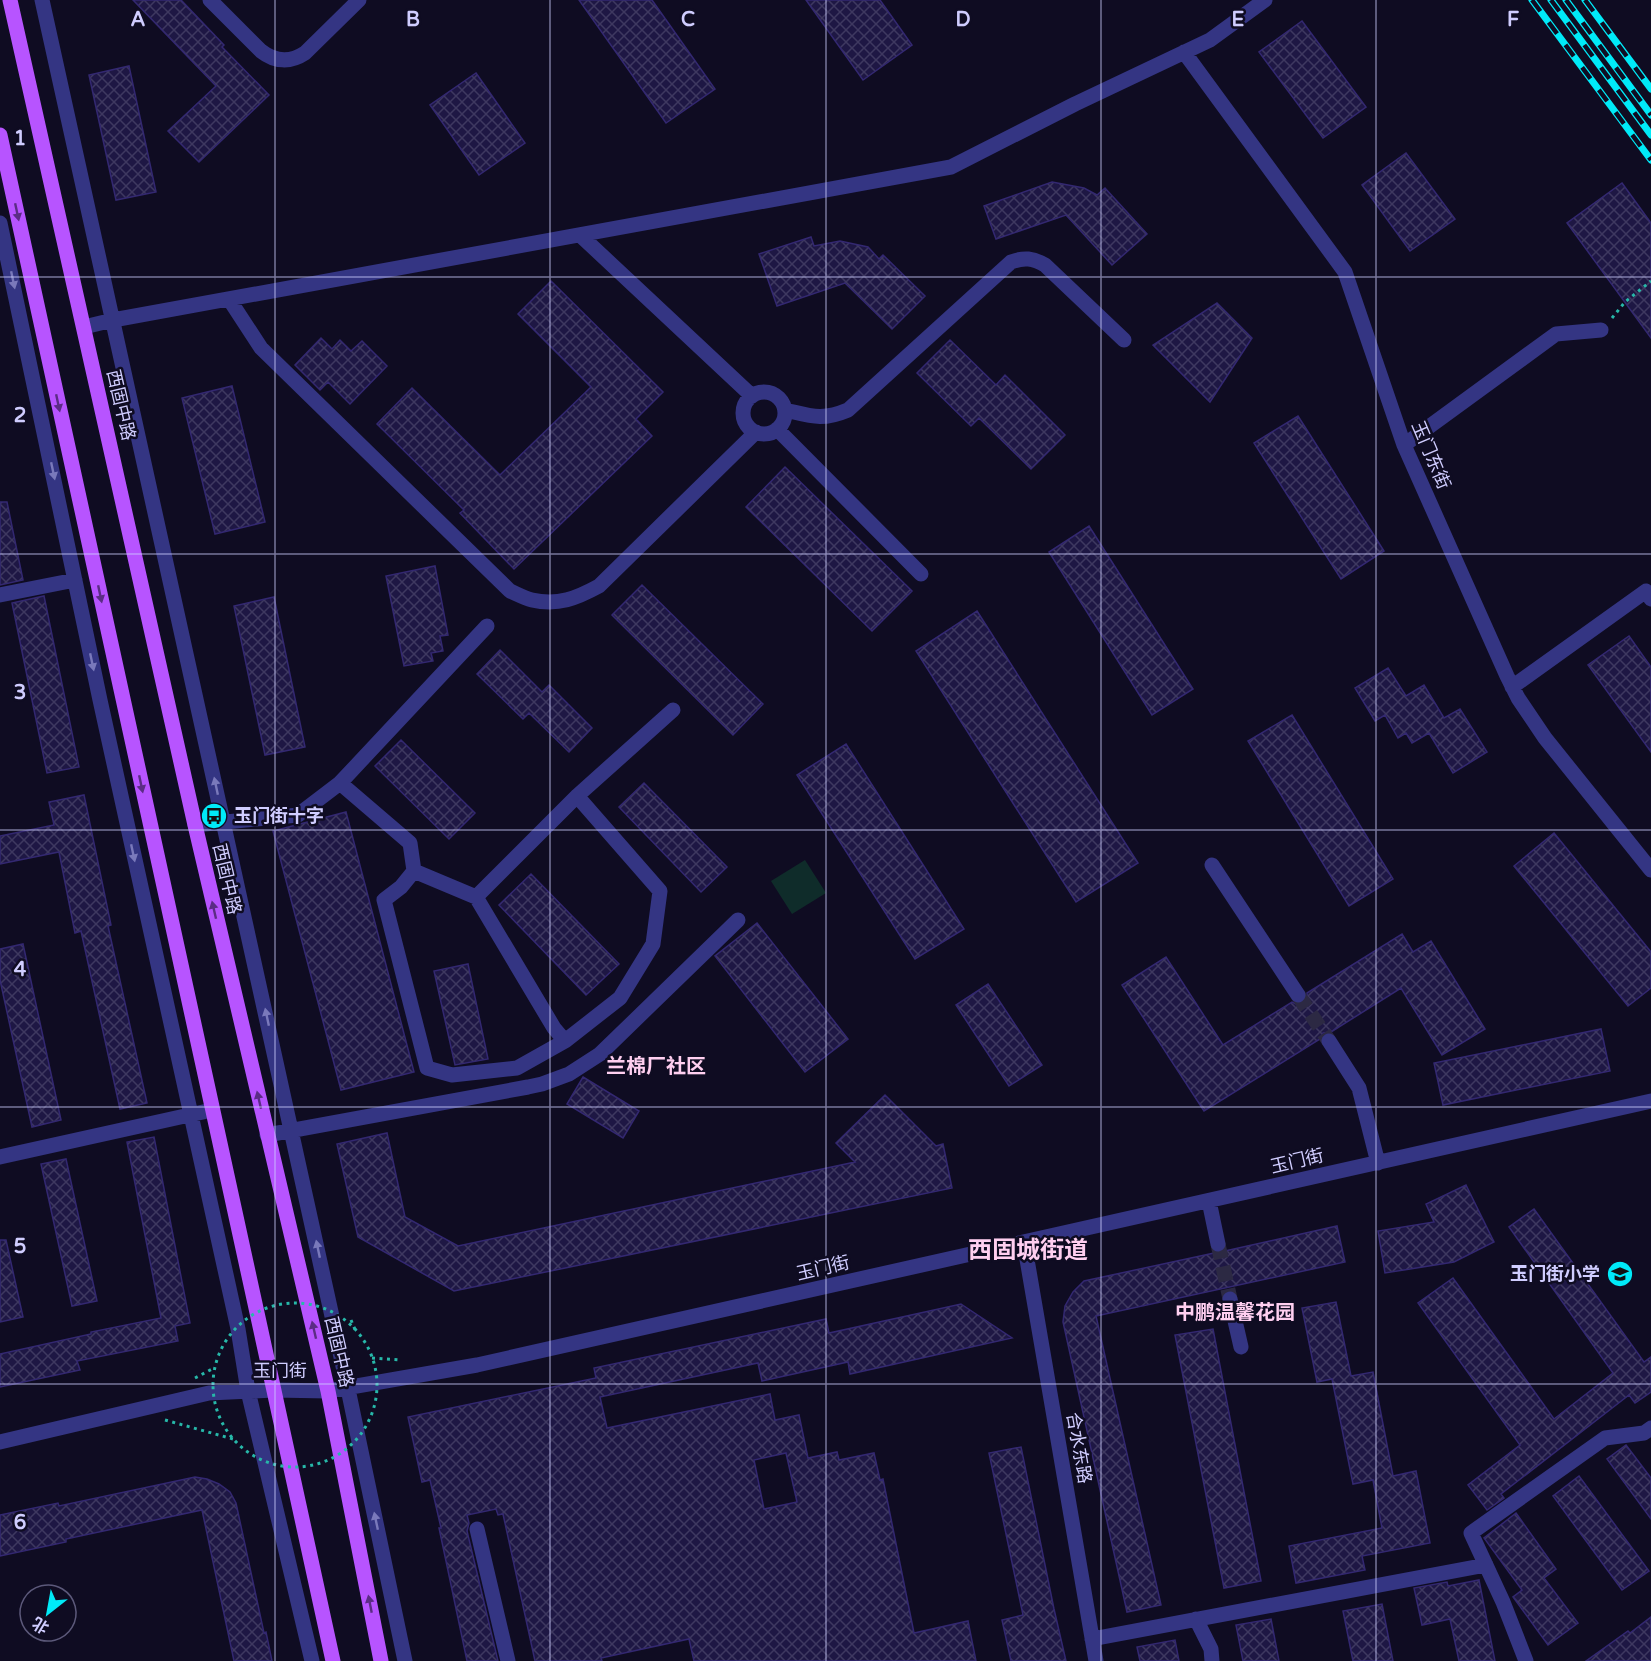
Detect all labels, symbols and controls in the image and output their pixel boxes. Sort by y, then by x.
text: A [131,8,146,32]
text: B [406,8,420,32]
text: C [681,8,695,32]
text: D [955,8,971,32]
text: E [1232,8,1245,32]
text: F [1507,8,1519,32]
text: 1 [14,127,26,151]
one-way arrow [13,203,22,222]
one-way arrow [9,271,18,290]
street label: 西固中路 [102,367,140,443]
one-way arrow [54,394,64,412]
text: 2 [14,404,26,428]
street label: 玉门东街 [1407,418,1455,492]
one-way arrow [49,462,58,481]
one-way arrow [95,584,105,603]
one-way arrow [88,653,98,672]
text: 3 [14,681,26,705]
one-way arrow [137,775,146,794]
one-way arrow [211,776,220,795]
bus stop icon: 玉门街十字 [199,801,229,831]
place label: 玉门街十字 [234,805,324,827]
street label: 西固中路 [208,841,246,917]
one-way arrow [129,844,139,862]
one-way arrow [209,901,219,919]
text: 4 [14,958,27,982]
one-way arrow [262,1007,271,1026]
district label: 兰棉厂社区 [606,1055,706,1079]
one-way arrow [254,1090,263,1109]
street label: 玉门街 [1268,1144,1326,1178]
text: 5 [14,1235,26,1259]
district label: 西固城街道 [968,1236,1088,1265]
one-way arrow [313,1239,322,1258]
street label: 玉门街 [794,1251,852,1285]
school or university icon: 玉门街小学 [1605,1259,1635,1289]
place label: 玉门街小学 [1510,1263,1600,1285]
district label: 中鹏温馨花园 [1175,1301,1295,1325]
street label: 西固中路 [320,1314,358,1390]
one-way arrow [308,1321,318,1340]
street label: 玉门街 [253,1360,307,1382]
street label: 合水东路 [1062,1411,1096,1485]
text: 6 [14,1511,26,1535]
one-way arrow [371,1512,380,1531]
north arrow [18,1583,78,1643]
one-way arrow [365,1594,374,1613]
text: 北 [29,1612,53,1638]

